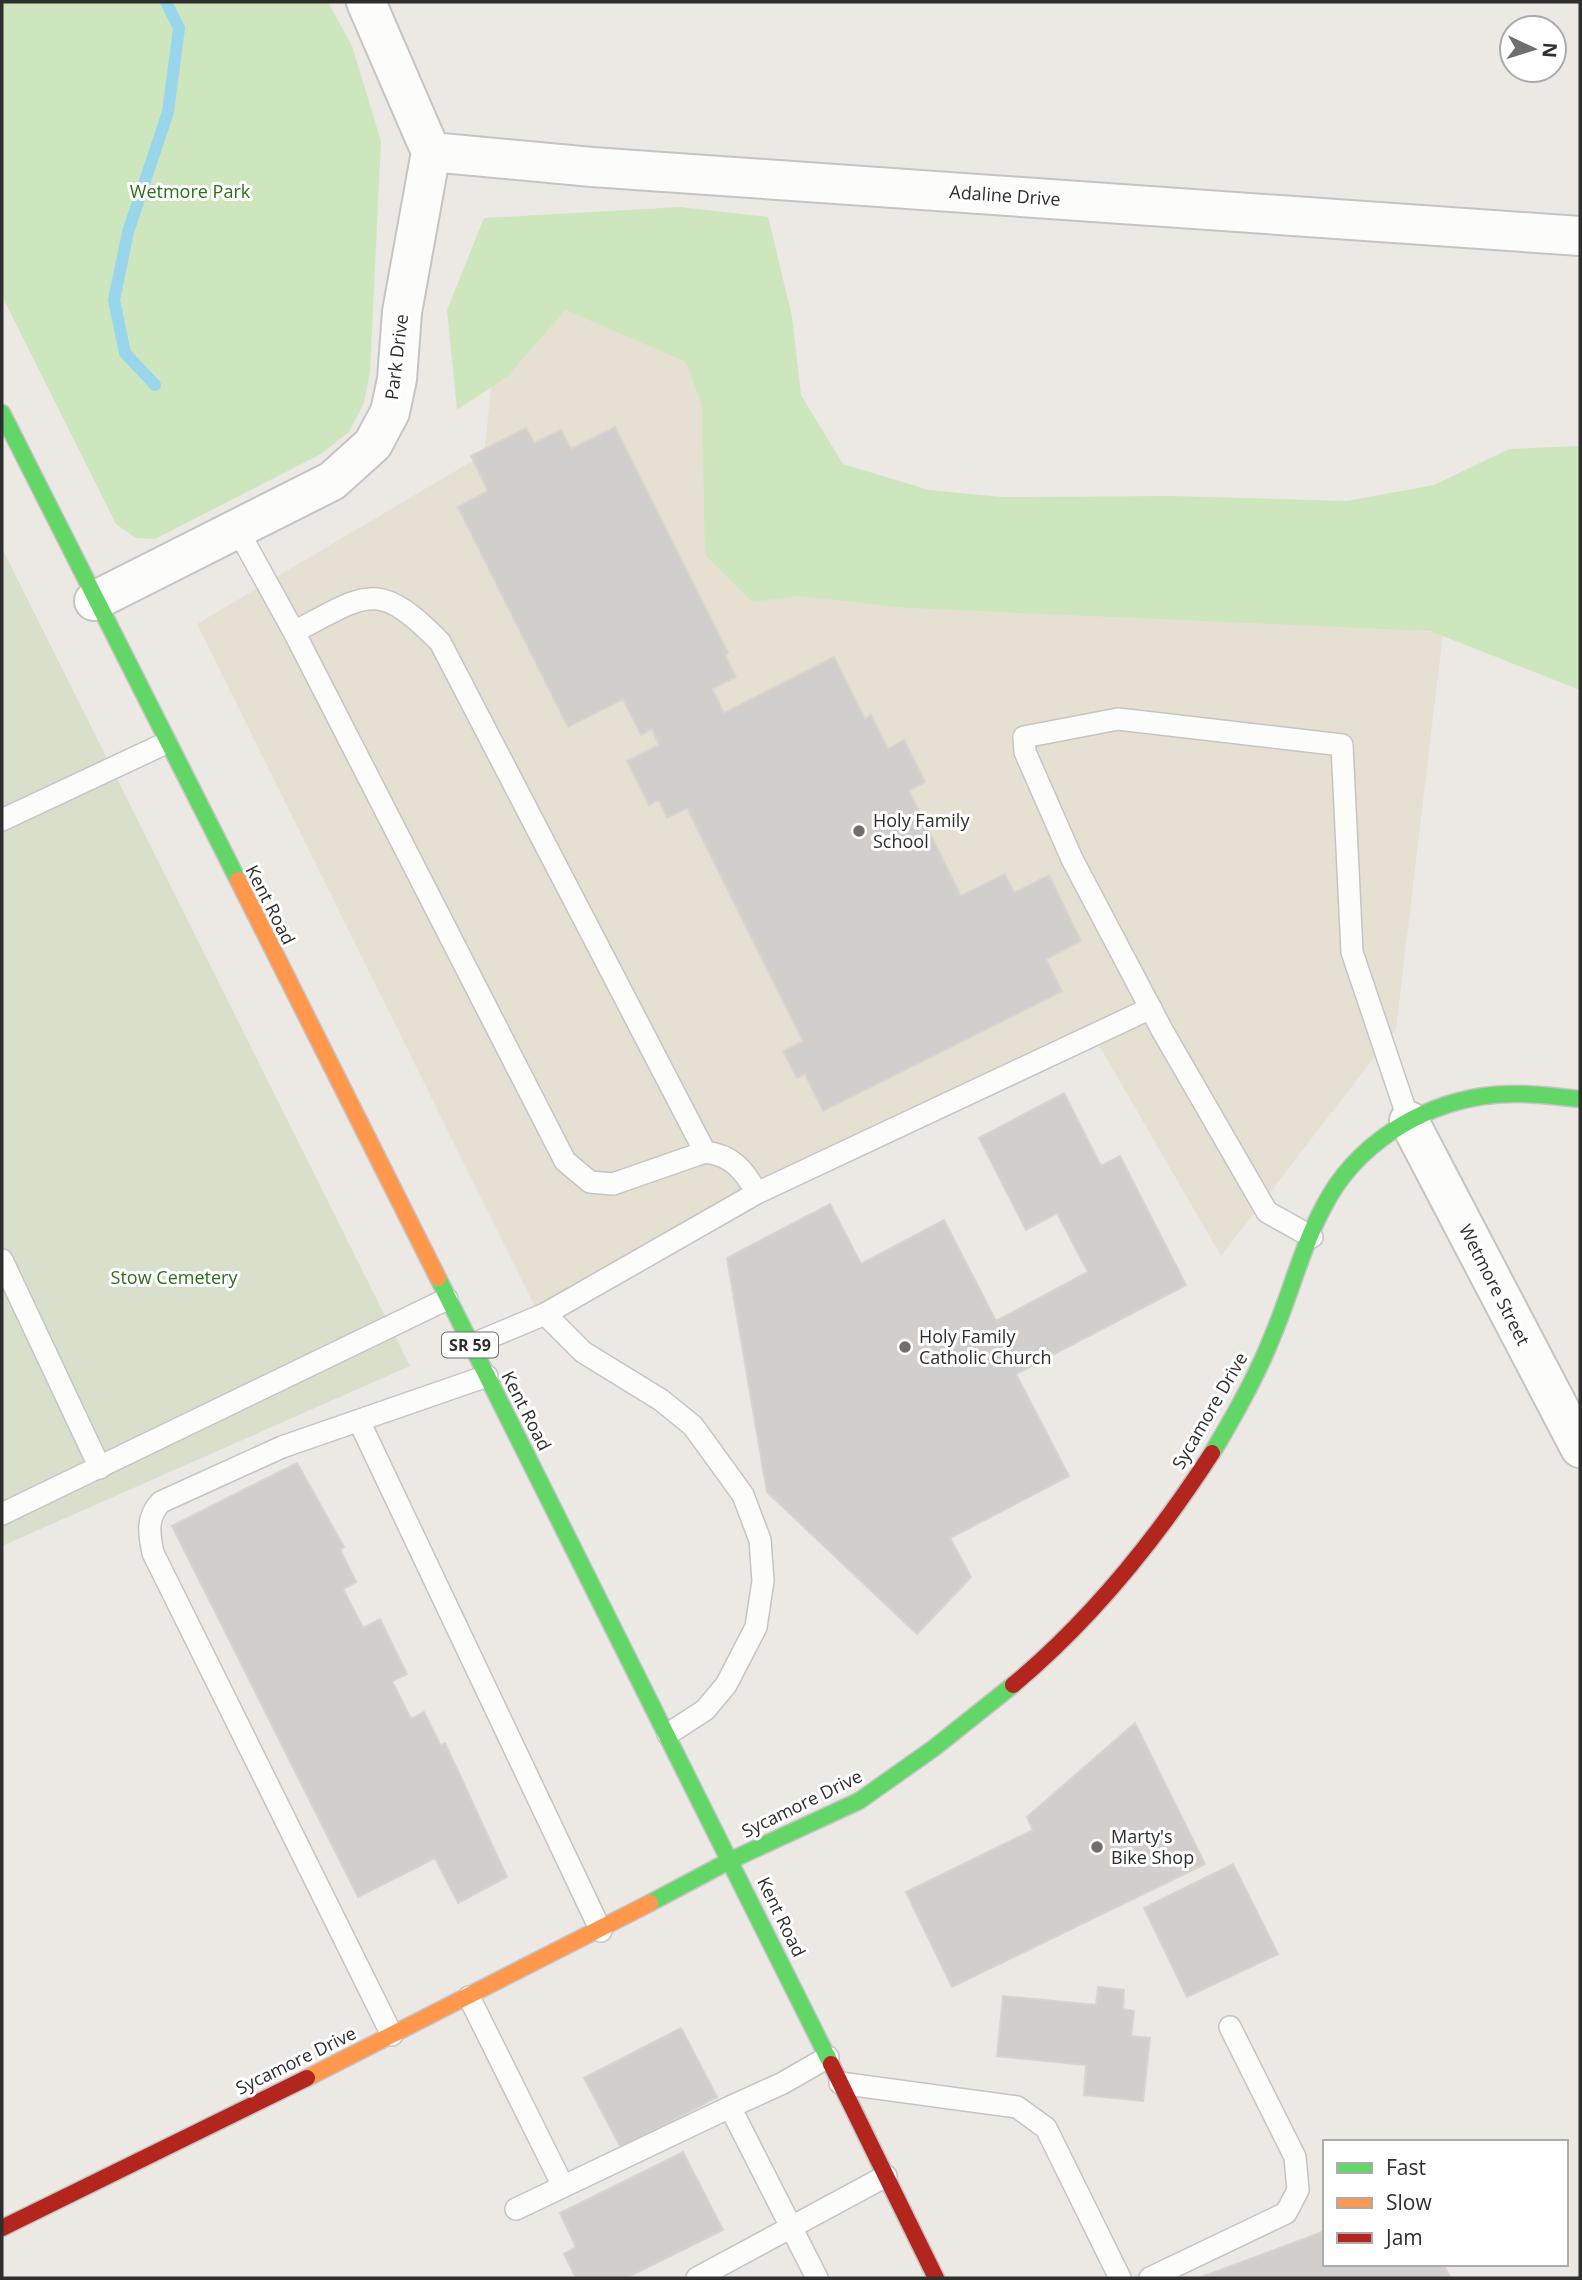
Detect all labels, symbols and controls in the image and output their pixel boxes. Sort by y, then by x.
north arrow [1498,14,1568,84]
text: N [1536,42,1563,59]
park label: Wetmore Park [130,179,251,203]
street label: Adaline Drive [949,179,1061,211]
street label: Park Drive [379,313,413,401]
place label: Holy Family School [873,808,970,853]
marker: Holy Family School [851,823,867,839]
street label: Kent Road [241,861,301,948]
street label: Wetmore Street [1454,1220,1536,1349]
park label: Stow Cemetery [111,1265,238,1289]
place label: Holy Family Catholic Church [919,1324,1051,1369]
road number: SR 59 [442,1332,498,1358]
marker: Holy Family Catholic Church [897,1339,913,1355]
street label: Sycamore Drive [1166,1348,1252,1473]
street label: Kent Road [497,1367,557,1454]
street label: Sycamore Drive [737,1764,866,1843]
place label: Marty's Bike Shop [1111,1824,1194,1869]
marker: Marty's Bike Shop [1089,1839,1105,1855]
street label: Kent Road [752,1873,812,1961]
street label: Sycamore Drive [231,2021,360,2100]
legend [1323,2140,1568,2266]
text: Fast [1386,2153,1426,2181]
text: Slow [1386,2188,1432,2216]
text: Jam [1384,2223,1423,2251]

